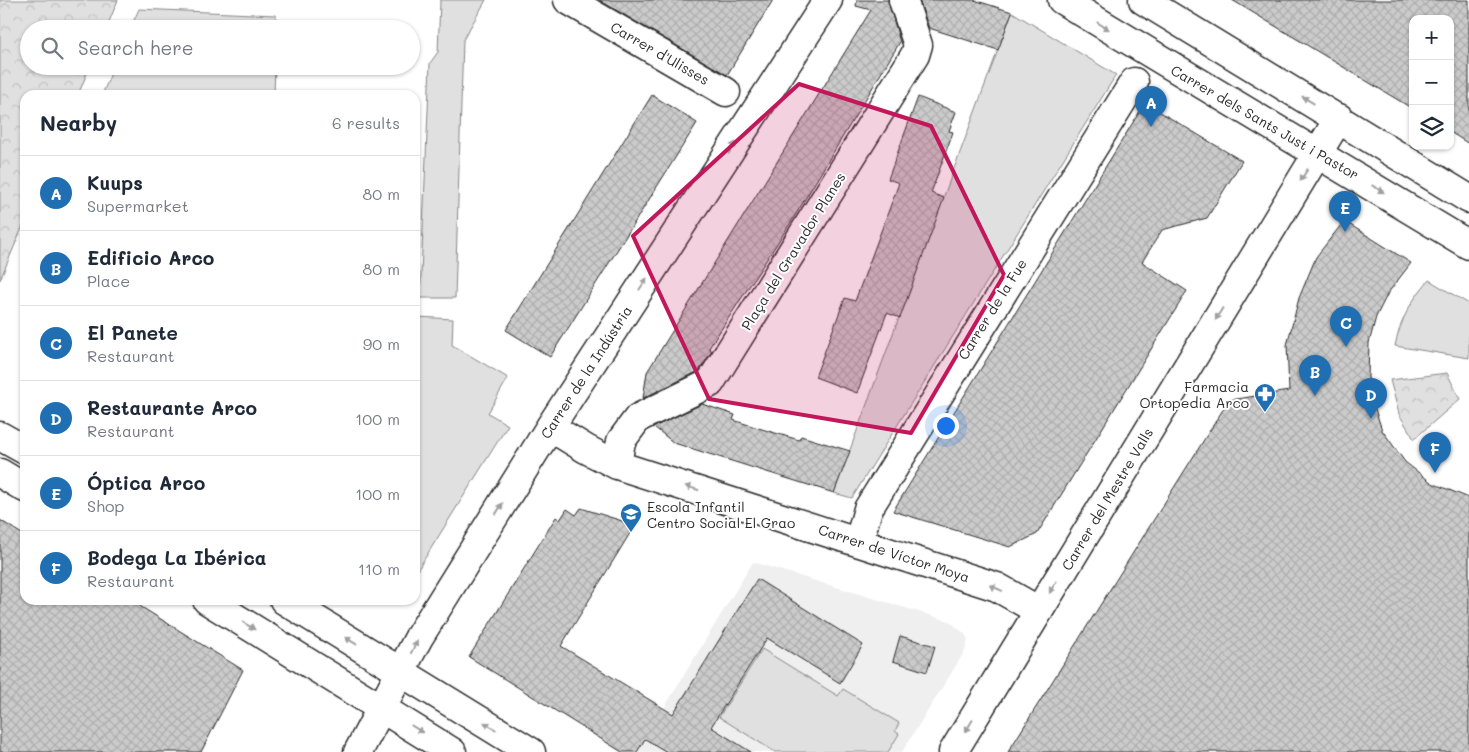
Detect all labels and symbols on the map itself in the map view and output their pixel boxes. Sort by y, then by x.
street label: Carrer d'Ulisses [607,17,713,89]
one-way arrow [1097,21,1110,30]
street label: Carrer dels Sants Just i Pastor [1167,60,1363,184]
pin: A [1135,86,1167,127]
one-way arrow [1302,95,1315,104]
one-way arrow [727,141,737,154]
street label: Plaça del Gravador Planes [737,168,849,334]
one-way arrow [1299,168,1308,181]
one-way arrow [1372,185,1385,194]
pin: E [1329,191,1361,232]
street label: Carrer de la Fue [953,255,1031,363]
one-way arrow [639,277,648,290]
street label: Carrer de la Indústria [536,302,636,442]
pin: C [1330,306,1362,347]
one-way arrow [1215,307,1224,320]
pin: B [1299,355,1331,396]
place label: Farmacia Ortopedia Arco [1140,377,1249,412]
pin: D [1355,378,1387,419]
pharmacy icon: Farmacia Ortopedia Arco [1253,382,1277,413]
your location [933,413,959,439]
street label: Carrer del Mestre Valls [1057,424,1157,574]
pin: F [1419,432,1451,473]
one-way arrow [684,484,699,492]
place label: Escola Infantil Centro Social El Grao [647,497,795,532]
one-way arrow [494,502,504,516]
school or university icon: Escola Infantil Centro Social El Grao [619,502,643,533]
street label: Carrer de Víctor Moya [816,520,972,586]
one-way arrow [1049,581,1058,594]
one-way arrow [989,583,1003,591]
one-way arrow [242,621,255,630]
one-way arrow [345,637,358,646]
one-way arrow [410,640,418,654]
one-way arrow [964,719,973,732]
one-way arrow [483,722,496,731]
one-way arrow [410,725,423,734]

